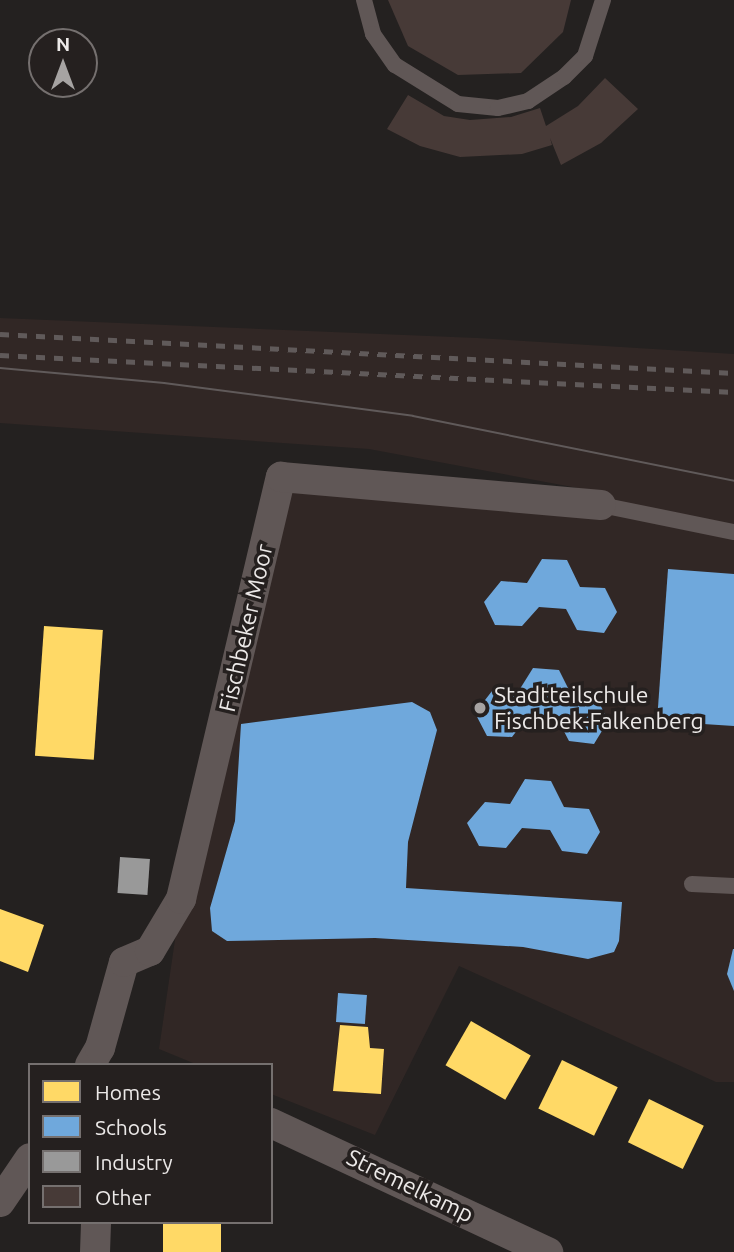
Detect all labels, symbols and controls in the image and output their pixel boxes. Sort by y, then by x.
north arrow [28,28,98,98]
text: N [56,33,70,55]
street label: Fischbeker Moor [213,542,279,714]
place label: Stadtteilschule Fischbek-Falkenberg [494,681,704,735]
marker: Stadtteilschule Fischbek-Falkenberg [472,700,488,716]
legend [28,1063,273,1224]
text: Homes [95,1080,161,1104]
text: Schools [95,1115,167,1139]
street label: Stremelkamp [342,1143,478,1229]
text: Industry [95,1150,173,1174]
text: Other [95,1185,151,1209]

